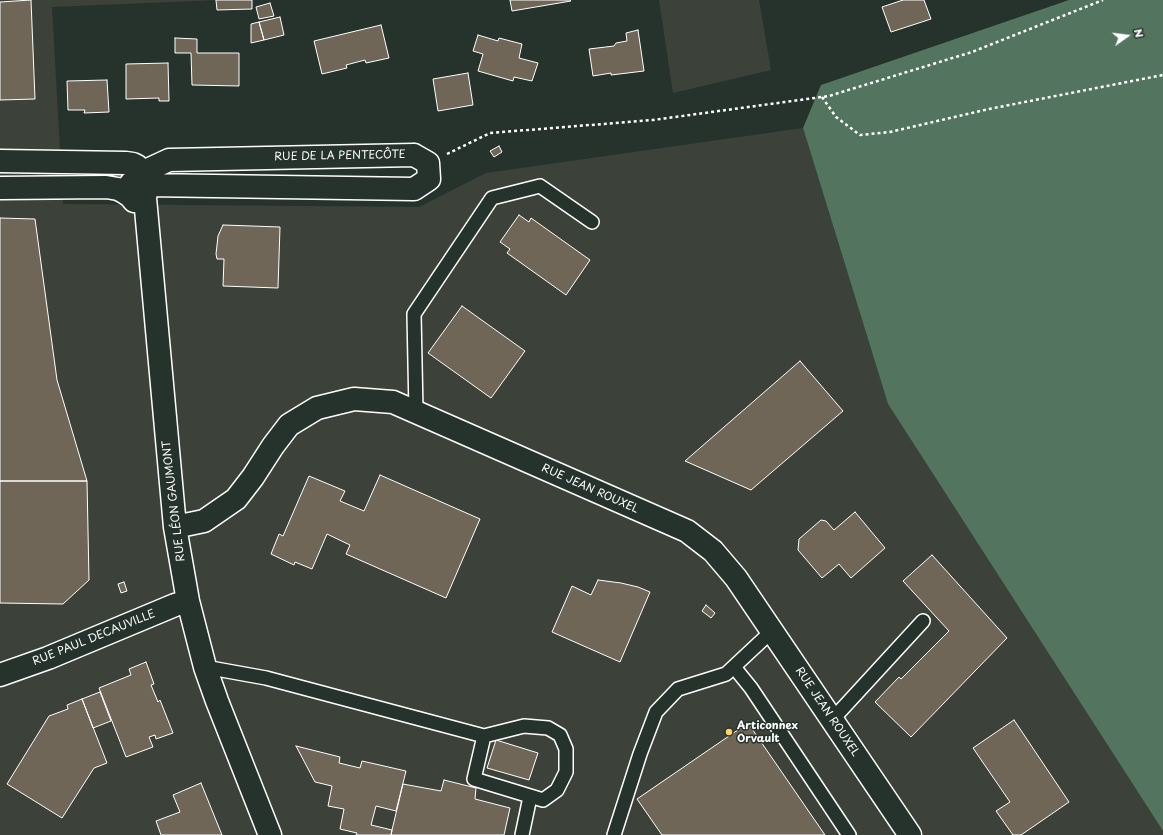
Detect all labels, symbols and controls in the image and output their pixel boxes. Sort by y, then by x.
north arrow [1107,16,1147,56]
text: N [1130,27,1148,39]
street label: RUE DE LA PENTECÔTE [274,148,406,164]
street label: RUE LÉON GAUMONT [160,440,188,562]
street label: RUE JEAN ROUXEL [539,462,641,516]
street label: RUE PAUL DECAUVILLE [31,607,157,669]
street label: RUE JEAN ROUXEL [792,665,862,759]
place label: Articonnex Orvault [737,719,798,745]
marker: Articonnex Orvault [724,727,734,737]

